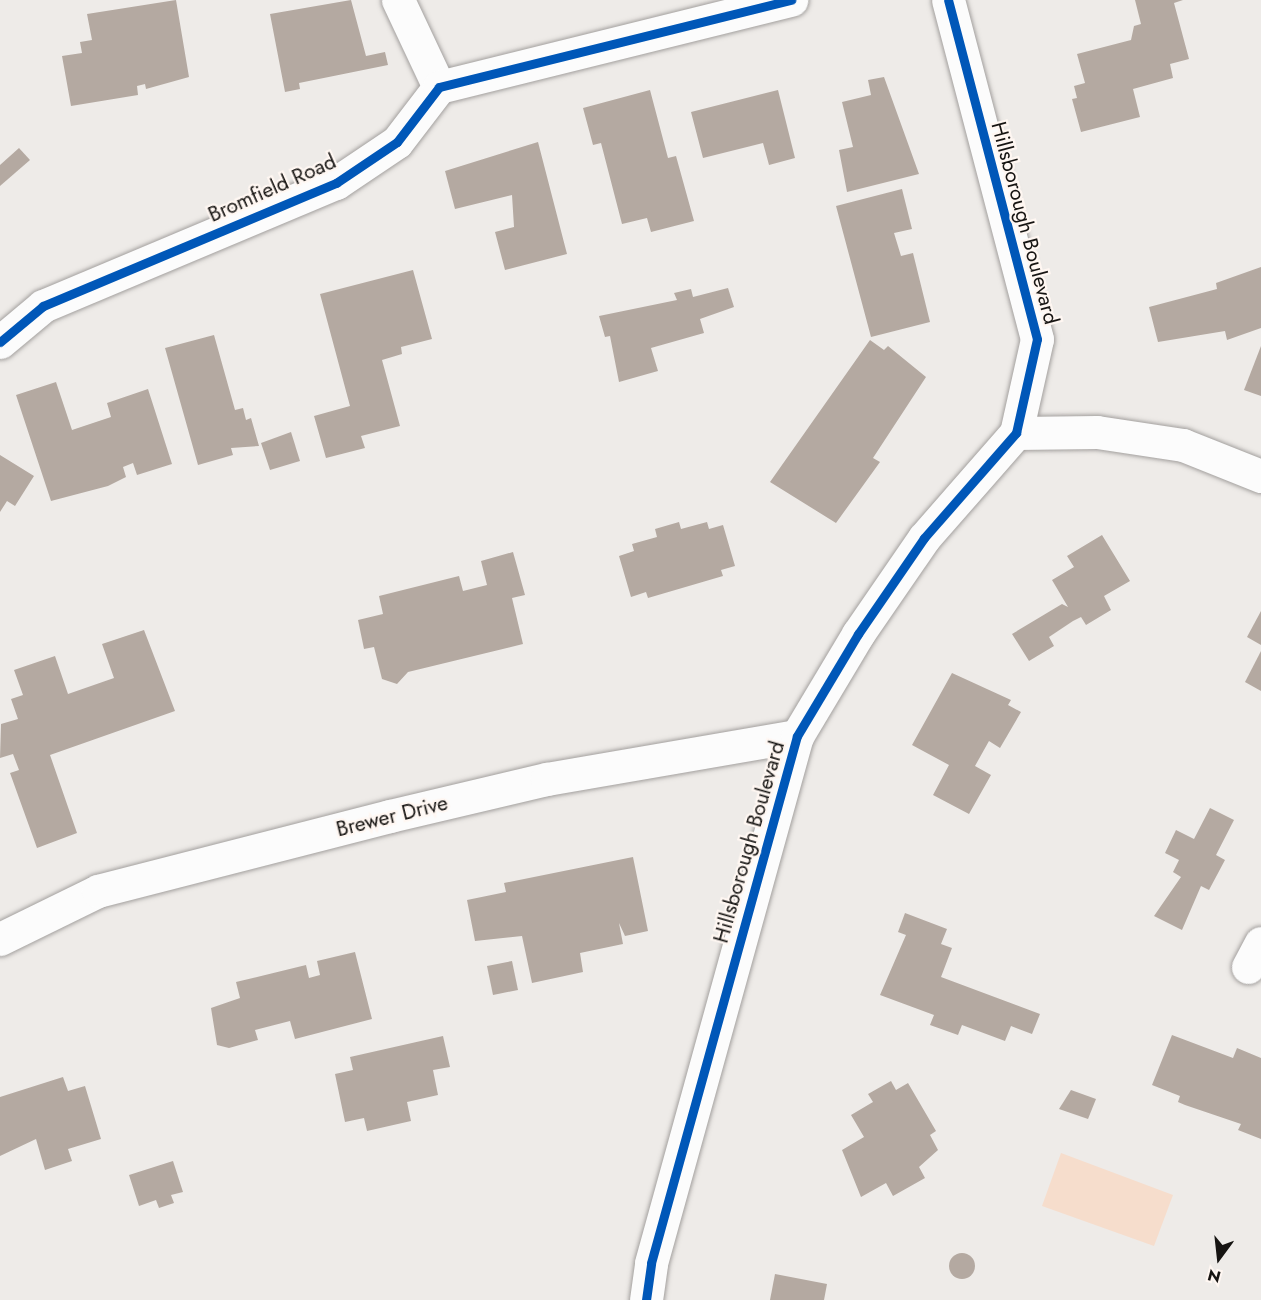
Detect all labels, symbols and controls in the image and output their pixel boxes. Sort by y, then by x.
street label: Hillsborough Boulevard [986,119,1064,327]
street label: Bromfield Road [204,149,340,227]
street label: Hillsborough Boulevard [708,738,790,946]
street label: Brewer Drive [334,790,450,842]
north arrow [1189,1228,1249,1288]
text: N [1205,1263,1223,1289]

